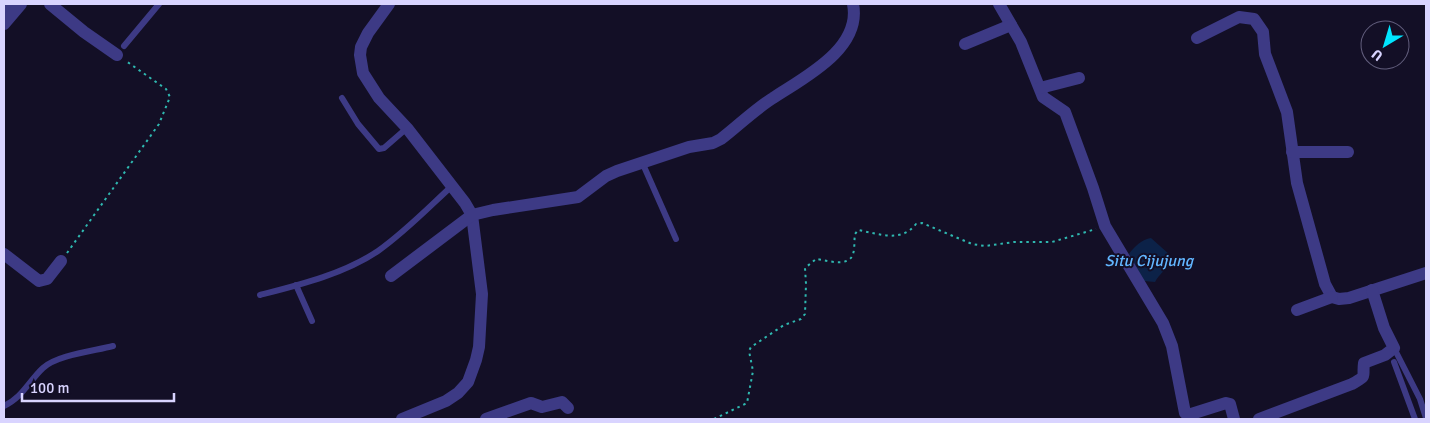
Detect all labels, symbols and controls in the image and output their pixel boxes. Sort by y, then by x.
north arrow [1360,20,1410,70]
text: U [1368,45,1386,64]
water label: Situ Cijujung [1105,251,1195,271]
scale bar [22,370,175,402]
text: 100 m [30,379,70,397]

